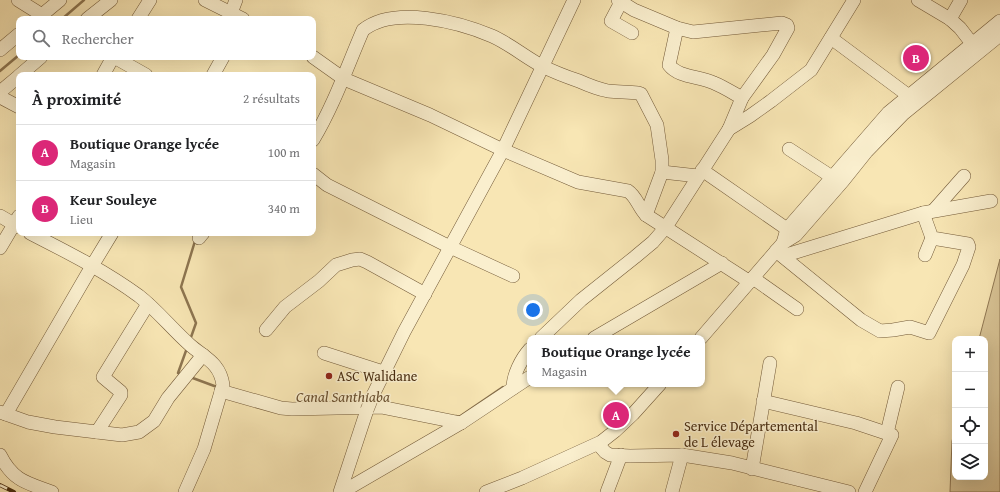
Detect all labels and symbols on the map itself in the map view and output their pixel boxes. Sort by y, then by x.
pin: B [903,43,929,73]
your location [523,300,543,320]
place label: ASC Walidane [337,366,418,386]
marker: ASC Walidane [324,371,334,381]
water label: Canal Santhiaba [296,386,390,407]
pin: A [603,400,629,430]
place label: Service Départemental de L élevage [684,416,818,452]
marker: Service Départemental de L élevage [671,429,681,439]

